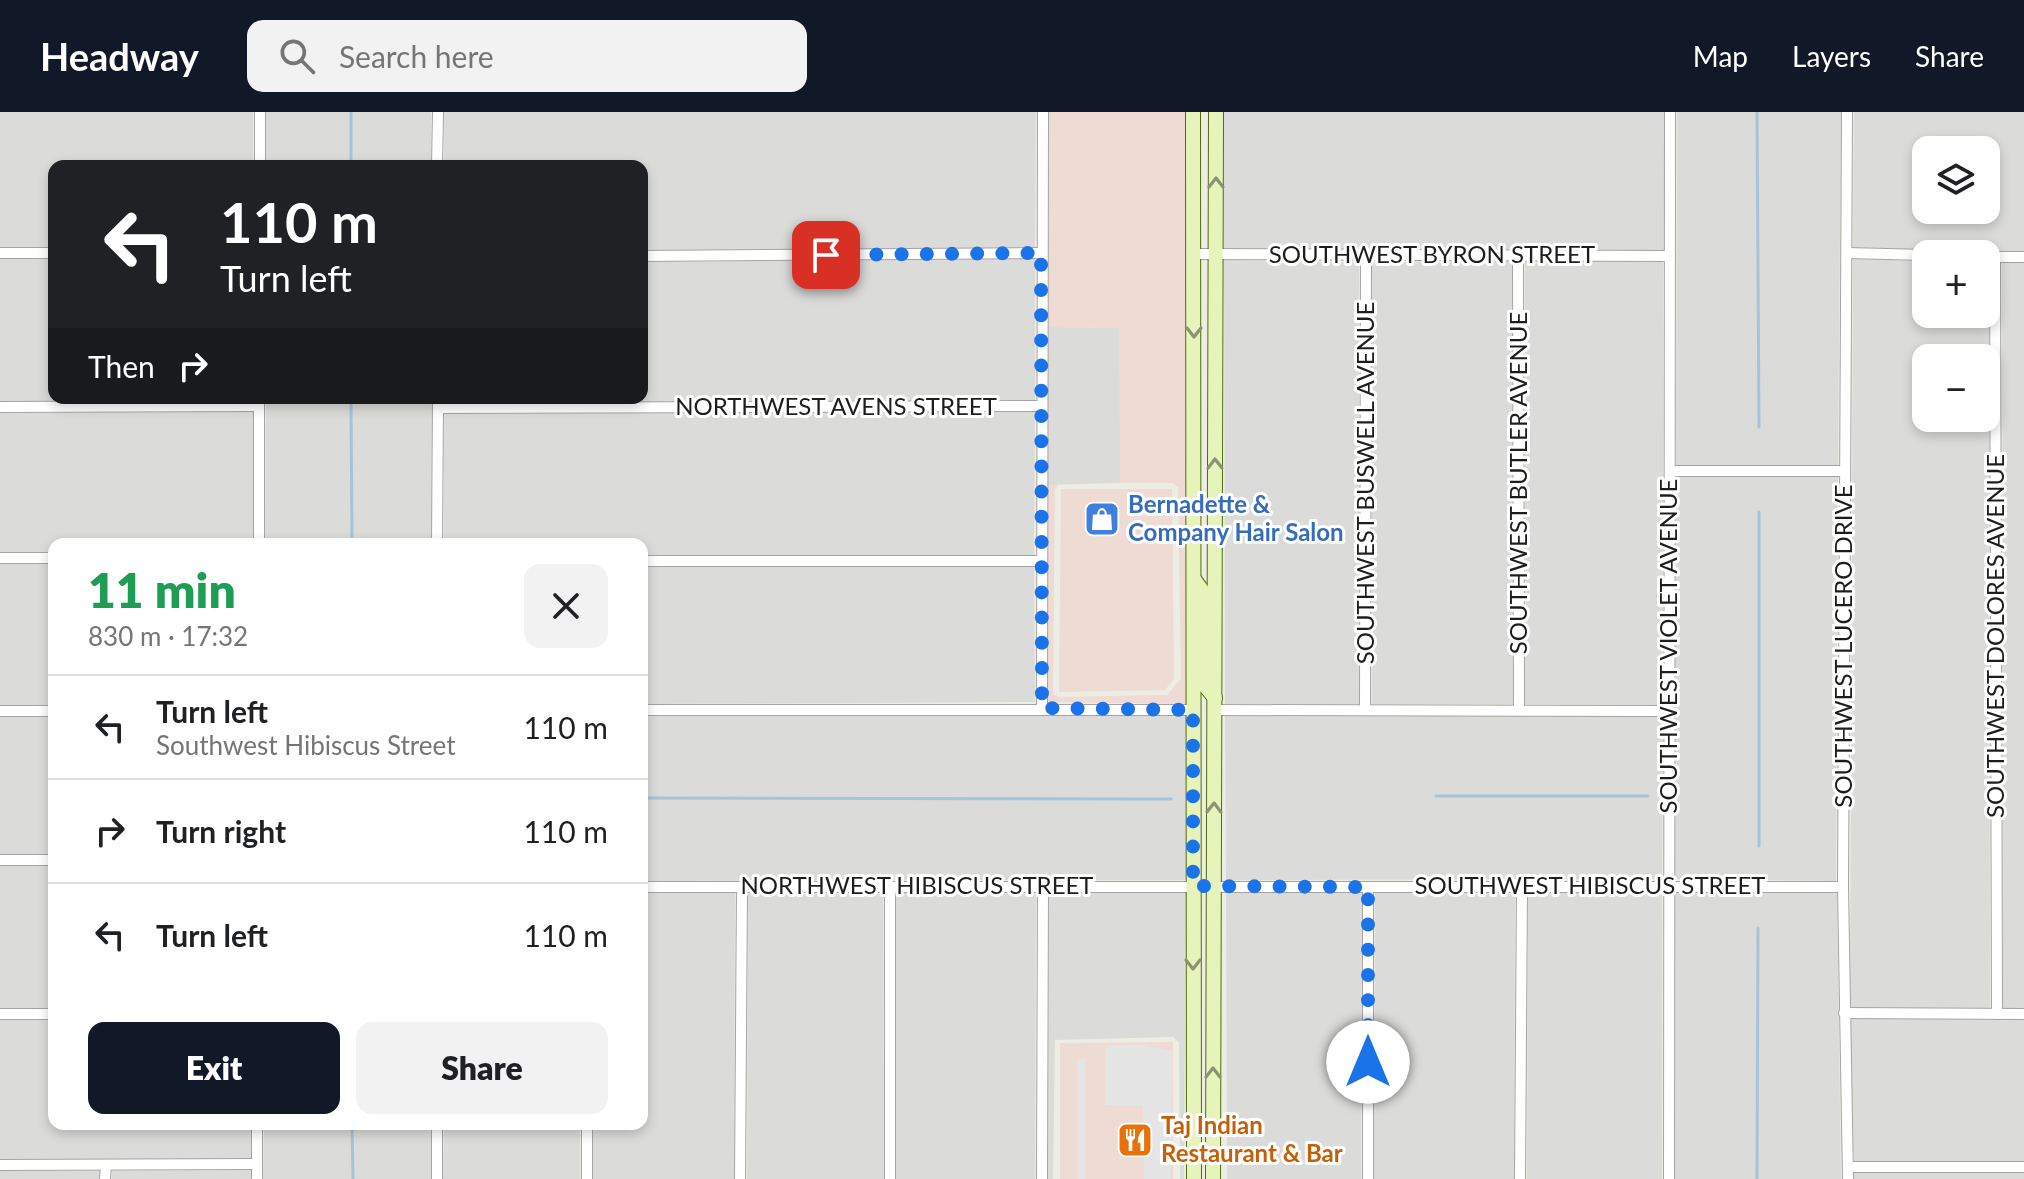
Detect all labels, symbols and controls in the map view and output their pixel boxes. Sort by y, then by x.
search box [247,20,807,92]
text: Headway [40,33,199,79]
icon: search [275,34,319,78]
text: Search here [339,38,494,74]
text: Map [1693,39,1748,73]
text: Layers [1792,39,1871,73]
text: Share [1915,39,1984,73]
map controls [1912,136,2000,432]
button: layers [1912,136,2000,224]
one-way arrow [1207,176,1225,189]
text: 110 m [220,188,378,255]
icon: left [88,192,192,296]
pin [792,221,860,289]
icon: arrive [804,233,848,277]
street label: SOUTHWEST BYRON STREET [1269,239,1595,268]
button: + [1912,240,2000,328]
text: Turn left [220,256,352,300]
street label: SOUTHWEST BUSWELL AVENUE [1350,302,1379,664]
street label: SOUTHWEST BUTLER AVENUE [1503,312,1532,654]
one-way arrow [1185,326,1203,339]
icon: right [171,344,215,388]
button: − [1912,344,2000,432]
text: Then [88,348,155,384]
street label: NORTHWEST AVENS STREET [675,391,997,420]
street label: SOUTHWEST DOLORES AVENUE [1980,454,2009,818]
one-way arrow [1206,457,1224,470]
street label: SOUTHWEST VIOLET AVENUE [1653,479,1682,813]
street label: SOUTHWEST LUCERO DRIVE [1828,484,1857,808]
place label: Bernadette & Company Hair Salon [1128,489,1344,546]
shop icon: Bernadette & Company Hair Salon [1083,500,1121,538]
text: 11 min [88,561,236,618]
button: close [524,564,608,648]
text: 830 m · 17:32 [88,620,248,652]
text: Turn left [156,693,268,729]
icon: left [88,705,132,749]
text: 110 m [523,709,608,745]
text: Southwest Hibiscus Street [156,729,455,761]
one-way arrow [1205,801,1223,814]
icon: right [88,809,132,853]
text: Turn right [156,813,286,849]
text: 110 m [523,813,608,849]
street label: NORTHWEST HIBISCUS STREET [740,870,1094,899]
street label: SOUTHWEST HIBISCUS STREET [1415,870,1765,899]
icon: left [88,913,132,957]
text: Turn left [156,917,268,953]
text: 110 m [523,917,608,953]
one-way arrow [1184,958,1202,971]
position arrow [1326,1020,1410,1104]
button: Exit [88,1022,340,1114]
button: Share [356,1022,608,1114]
one-way arrow [1204,1066,1222,1079]
place label: Taj Indian Restaurant & Bar [1161,1110,1343,1167]
restaurant icon: Taj Indian Restaurant & Bar [1116,1121,1154,1159]

